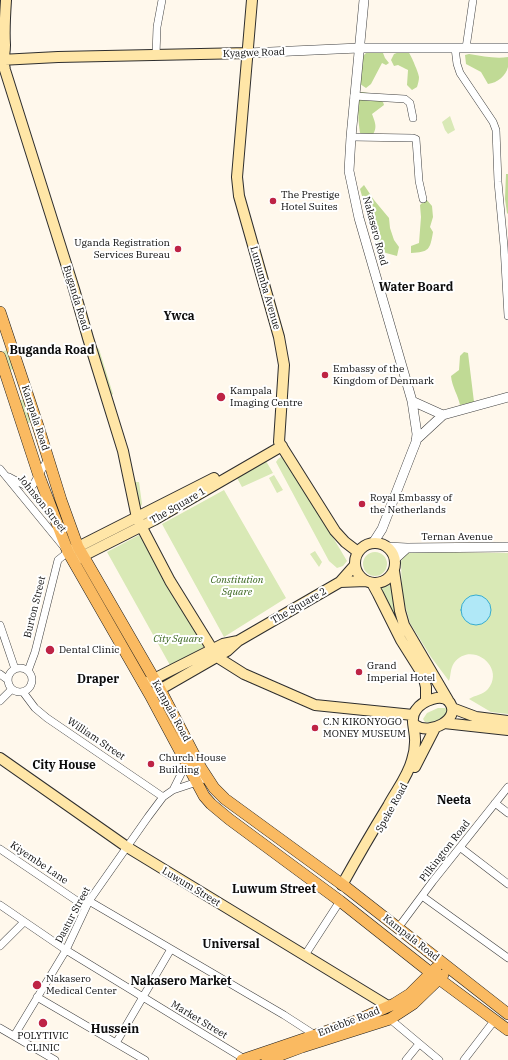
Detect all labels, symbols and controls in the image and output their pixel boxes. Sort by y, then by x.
street label: Kyagwe Road [223,46,285,60]
place label: The Prestige Hotel Suites [281,189,340,212]
street label: Nakasero Road [360,195,390,267]
marker: The Prestige Hotel Suites [268,196,278,206]
place label: Uganda Registration Services Bureau [74,237,170,260]
marker: Uganda Registration Services Bureau [173,244,183,254]
street label: Lumumba Avenue [247,245,283,331]
street label: Buganda Road [60,264,92,332]
district label: Water Board [379,281,453,295]
district label: Ywca [163,310,195,324]
district label: Buganda Road [9,344,95,358]
place label: Embassy of the Kingdom of Denmark [333,363,434,386]
marker: Embassy of the Kingdom of Denmark [320,370,330,380]
street label: Kampala Road [19,384,51,452]
place label: Kampala Imaging Centre [230,385,303,408]
marker: Kampala Imaging Centre [215,391,227,403]
street label: Johnson Street [15,473,69,535]
street label: The Square 1 [148,485,208,527]
place label: Royal Embassy of the Netherlands [370,492,452,516]
marker: Royal Embassy of the Netherlands [357,499,367,509]
street label: Ternan Avenue [421,531,493,543]
park label: Constitution Square [211,574,263,598]
street label: Burton Street [22,575,48,639]
street label: The Square 2 [269,585,329,627]
park label: City Square [153,633,203,645]
marker: Dental Clinic [44,644,56,656]
place label: Dental Clinic [59,644,119,656]
place label: Grand Imperial Hotel [367,660,435,684]
marker: Grand Imperial Hotel [354,667,364,677]
district label: Draper [77,673,119,687]
street label: Kampala Road [149,678,193,744]
street label: William Street [65,715,127,763]
place label: C.N KIKONYOGO MONEY MUSEUM [323,716,406,740]
marker: C.N KIKONYOGO MONEY MUSEUM [310,723,320,733]
place label: Church House Building [159,752,226,776]
district label: City House [32,759,96,773]
marker: Church House Building [146,759,156,769]
street label: Speke Road [374,781,410,835]
district label: Neeta [437,794,471,808]
street label: Pilkington Road [417,818,473,884]
street label: Kiyembe Lane [8,839,70,887]
street label: Luwum Street [160,865,222,909]
district label: Luwum Street [232,883,316,897]
street label: Dastur Street [53,885,93,945]
street label: Kampala Road [380,912,442,964]
district label: Universal [202,938,260,952]
place label: Nakasero Medical Center [46,973,117,996]
district label: Nakasero Market [130,975,232,989]
marker: Nakasero Medical Center [31,979,43,991]
street label: Market Street [169,998,229,1042]
street label: Entebbe Road [316,1005,382,1039]
marker: POLYTIVIC CLINIC [37,1017,49,1029]
district label: Hussein [91,1023,139,1037]
place label: POLYTIVIC CLINIC [17,1030,69,1054]

